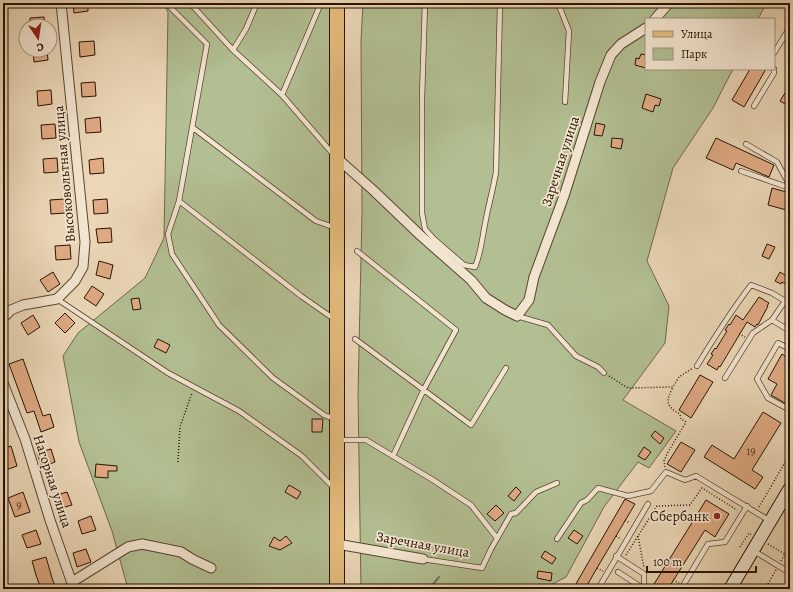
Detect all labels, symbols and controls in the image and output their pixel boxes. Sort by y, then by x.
north arrow [18,18,58,58]
legend [645,18,775,70]
text: Улица [681,26,713,42]
text: С [35,39,45,55]
text: Парк [681,46,707,62]
street label: Высоковольтная улица [49,104,80,243]
street label: Заречная улица [537,113,584,209]
street label: Нагорная улица [29,432,77,531]
house number: 19 [746,443,756,459]
house number: 9 [16,497,22,513]
place label: Сбербанк [650,507,709,526]
marker: Сбербанк [712,511,722,521]
street label: Заречная улица [375,527,471,562]
scale bar [647,548,756,574]
text: 100 m [653,554,682,570]

